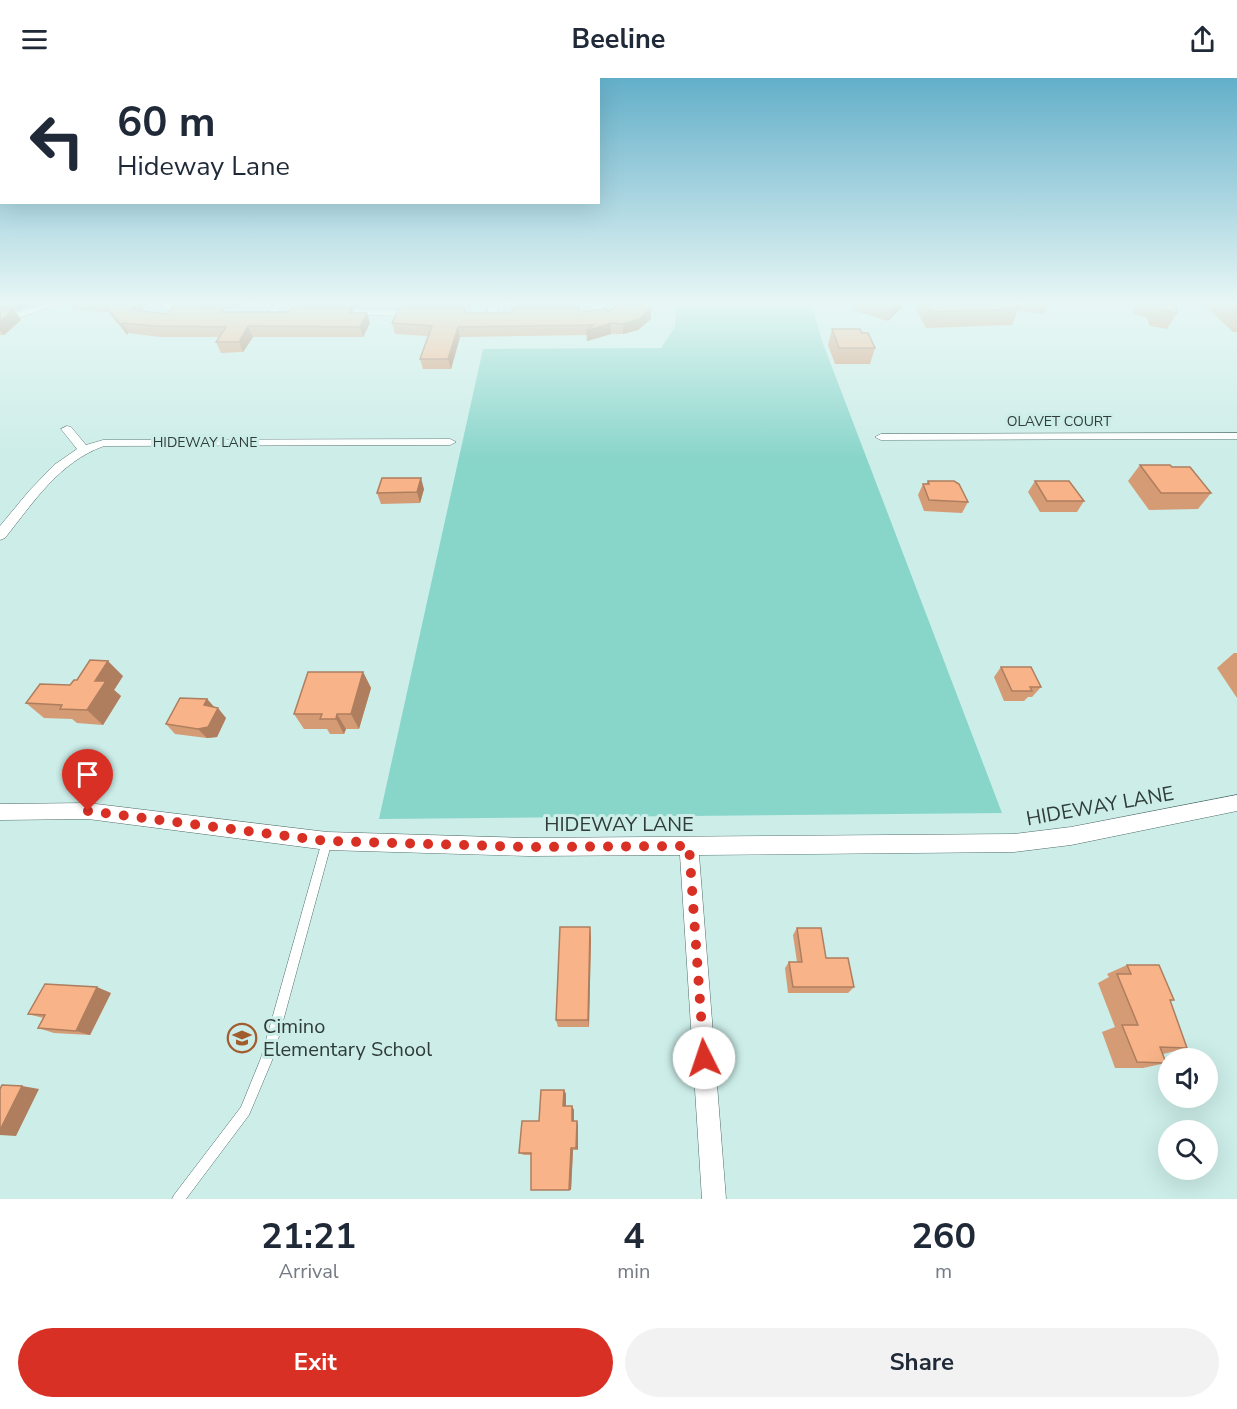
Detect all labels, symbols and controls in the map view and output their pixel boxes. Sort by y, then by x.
text: Beeline [572,21,665,58]
icon: menu [18,23,51,56]
icon: share [1186,23,1219,56]
text: 60 m [117,94,216,151]
icon: left [18,102,96,180]
text: Hideway Lane [117,148,290,185]
street label: OLAVET COURT [1007,412,1112,431]
street label: HIDEWAY LANE [153,433,257,452]
pin [62,749,113,811]
icon: arrive [71,758,104,791]
street label: HIDEWAY LANE [1024,780,1176,832]
street label: HIDEWAY LANE [544,811,694,838]
place label: Cimino Elementary School [263,1013,432,1063]
school or university icon: Cimino Elementary School [226,1022,258,1054]
position arrow [672,1026,736,1090]
map controls [1158,1048,1218,1180]
button: sound [1158,1048,1218,1108]
button: search [1158,1120,1218,1180]
text: 21:21 [261,1212,356,1261]
text: 4 [623,1212,645,1261]
text: 260 [911,1212,976,1261]
text: Arrival [279,1258,339,1285]
text: min [617,1258,650,1285]
text: m [935,1258,952,1285]
button: Exit [18,1328,613,1397]
button: Share [625,1328,1219,1397]

